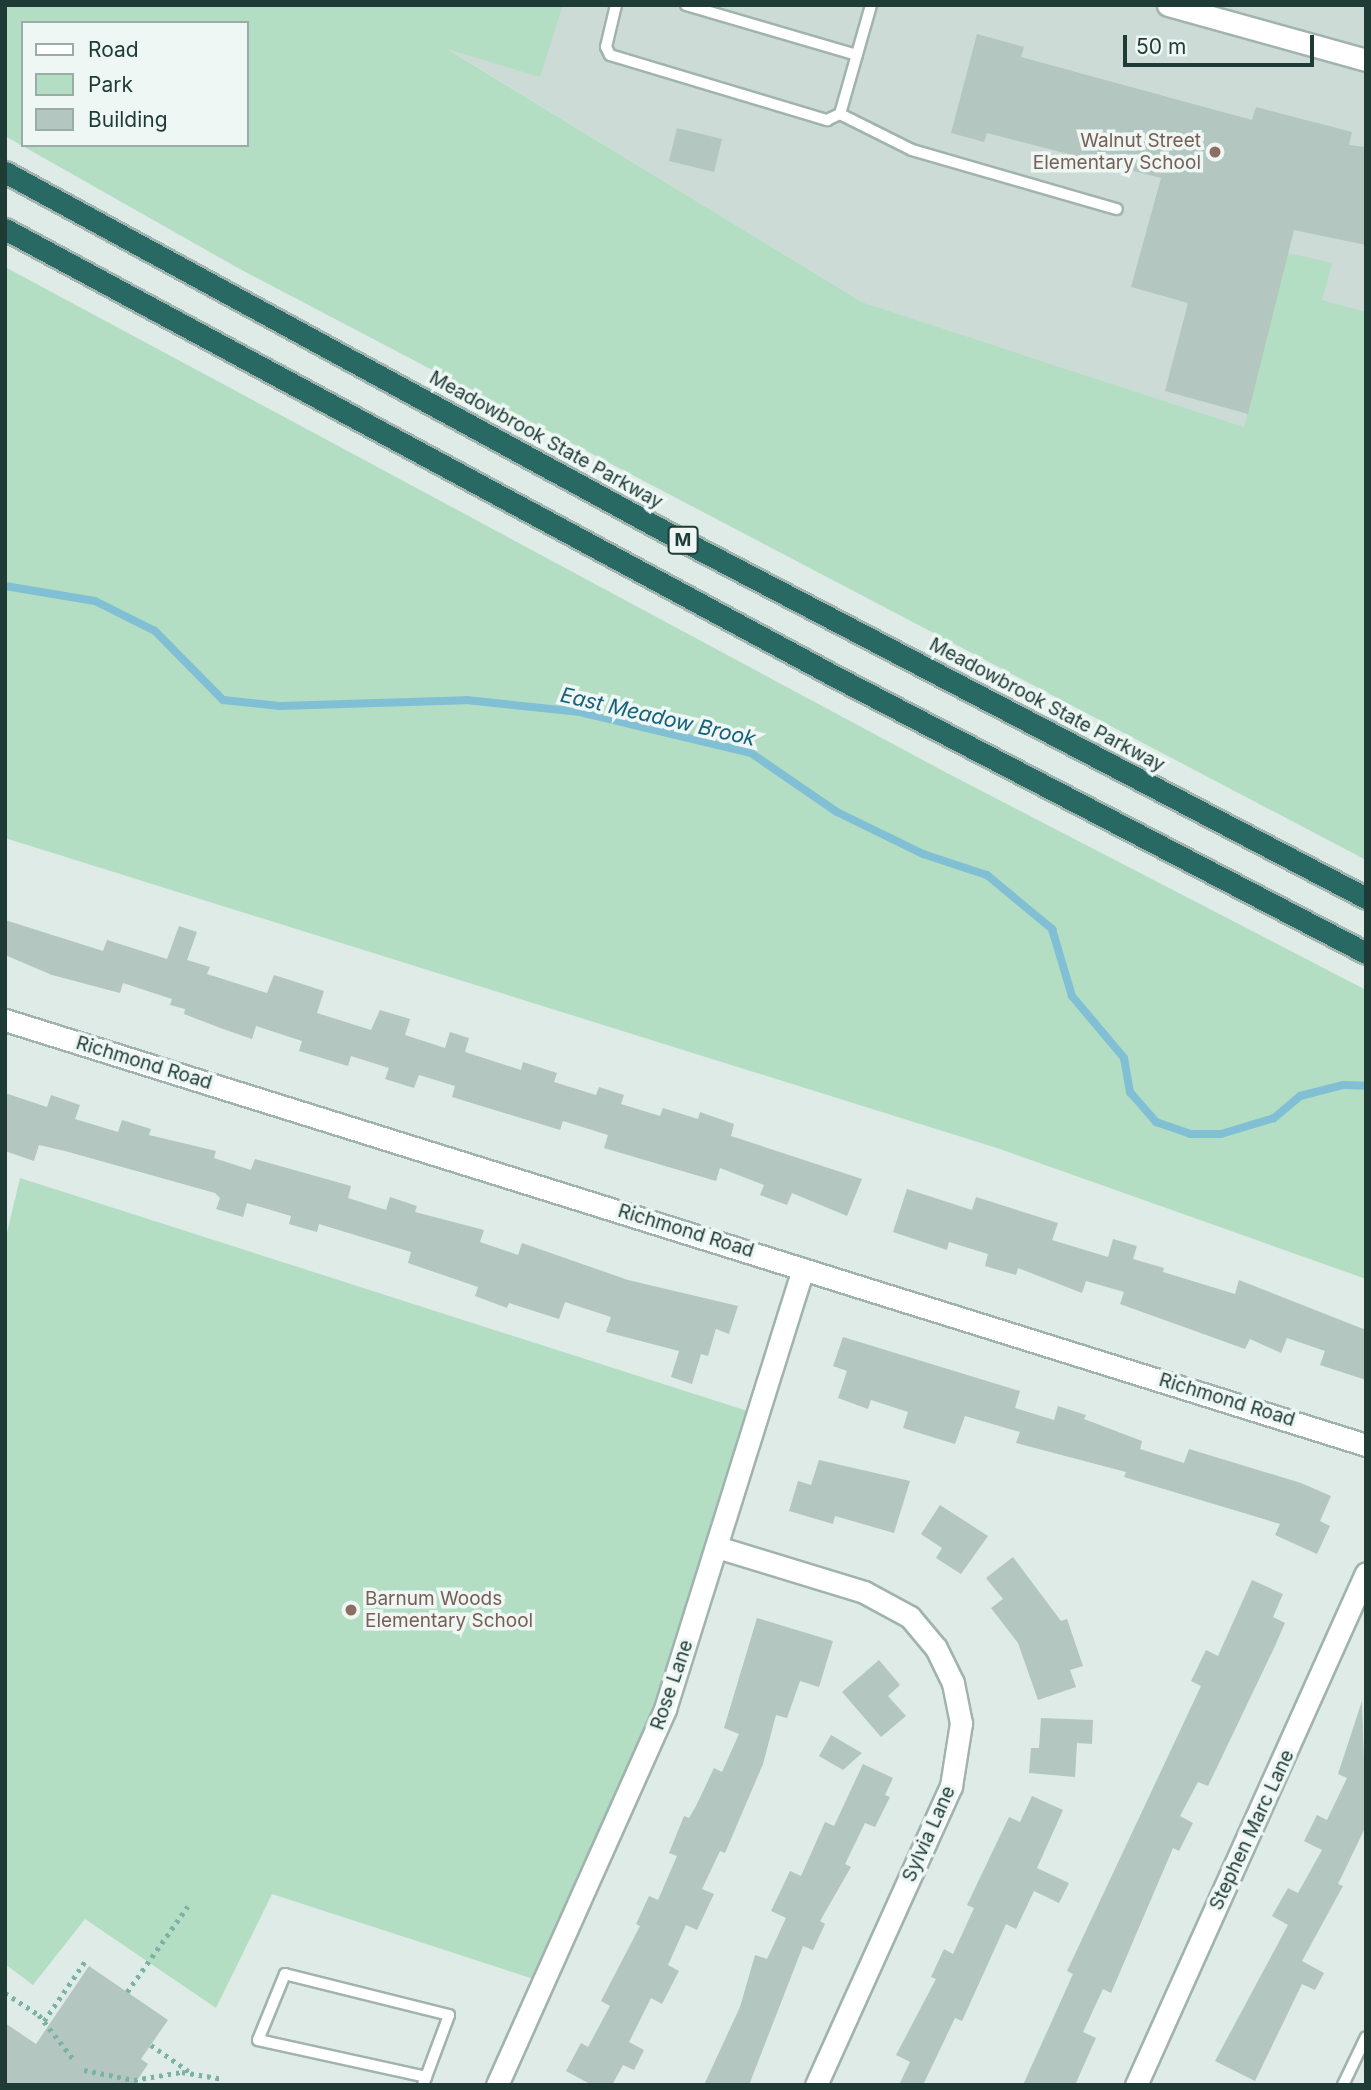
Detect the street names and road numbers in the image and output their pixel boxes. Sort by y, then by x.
street label: Meadowbrook State Parkway [425,366,667,514]
road number: M [667,526,699,554]
street label: Meadowbrook State Parkway [925,633,1169,777]
street label: Richmond Road [73,1031,215,1095]
street label: Richmond Road [615,1199,757,1263]
street label: Richmond Road [1156,1368,1298,1432]
street label: Rose Lane [646,1637,698,1733]
street label: Stephen Marc Lane [1205,1746,1299,1914]
street label: Sylvia Lane [898,1782,960,1886]

